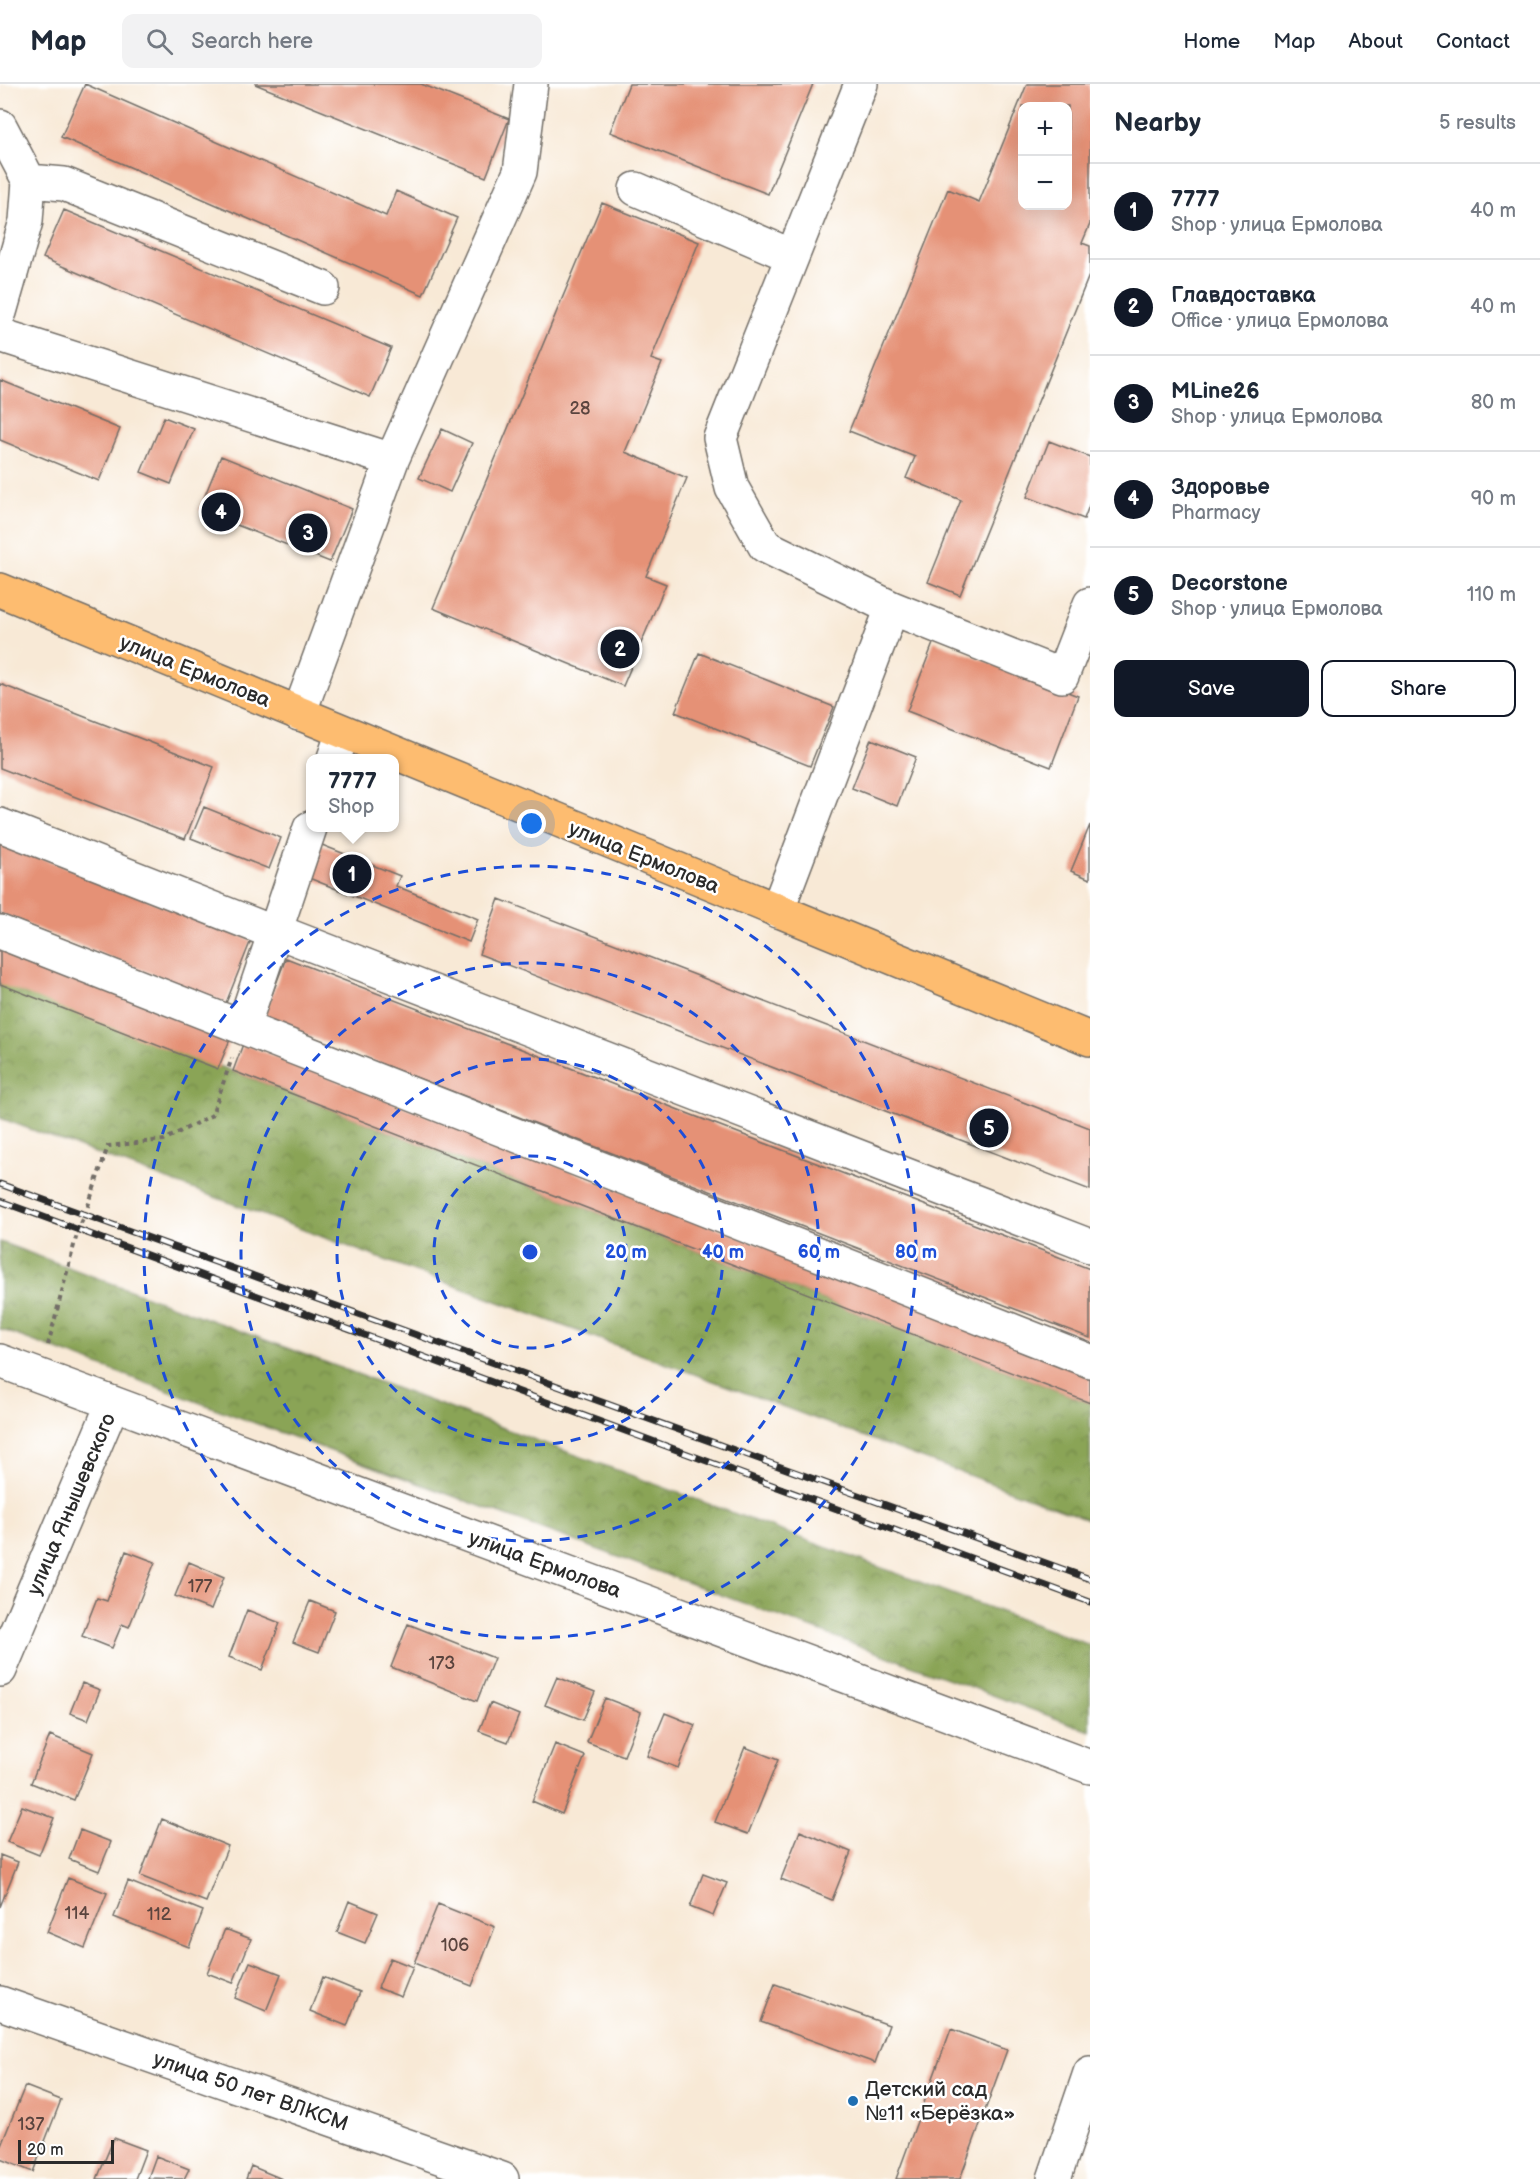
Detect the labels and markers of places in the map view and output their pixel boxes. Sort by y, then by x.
pin: 4 [202,490,240,534]
pin: 3 [288,510,328,556]
pin: 2 [600,626,640,672]
pin: 1 [332,852,372,896]
pin: 5 [970,1106,1008,1150]
centre of rings [520,1242,540,1262]
place label: Детский сад №11 «Берёзка» [865,2077,1015,2126]
marker: Детский сад №11 «Берёзка» [846,2094,860,2108]

